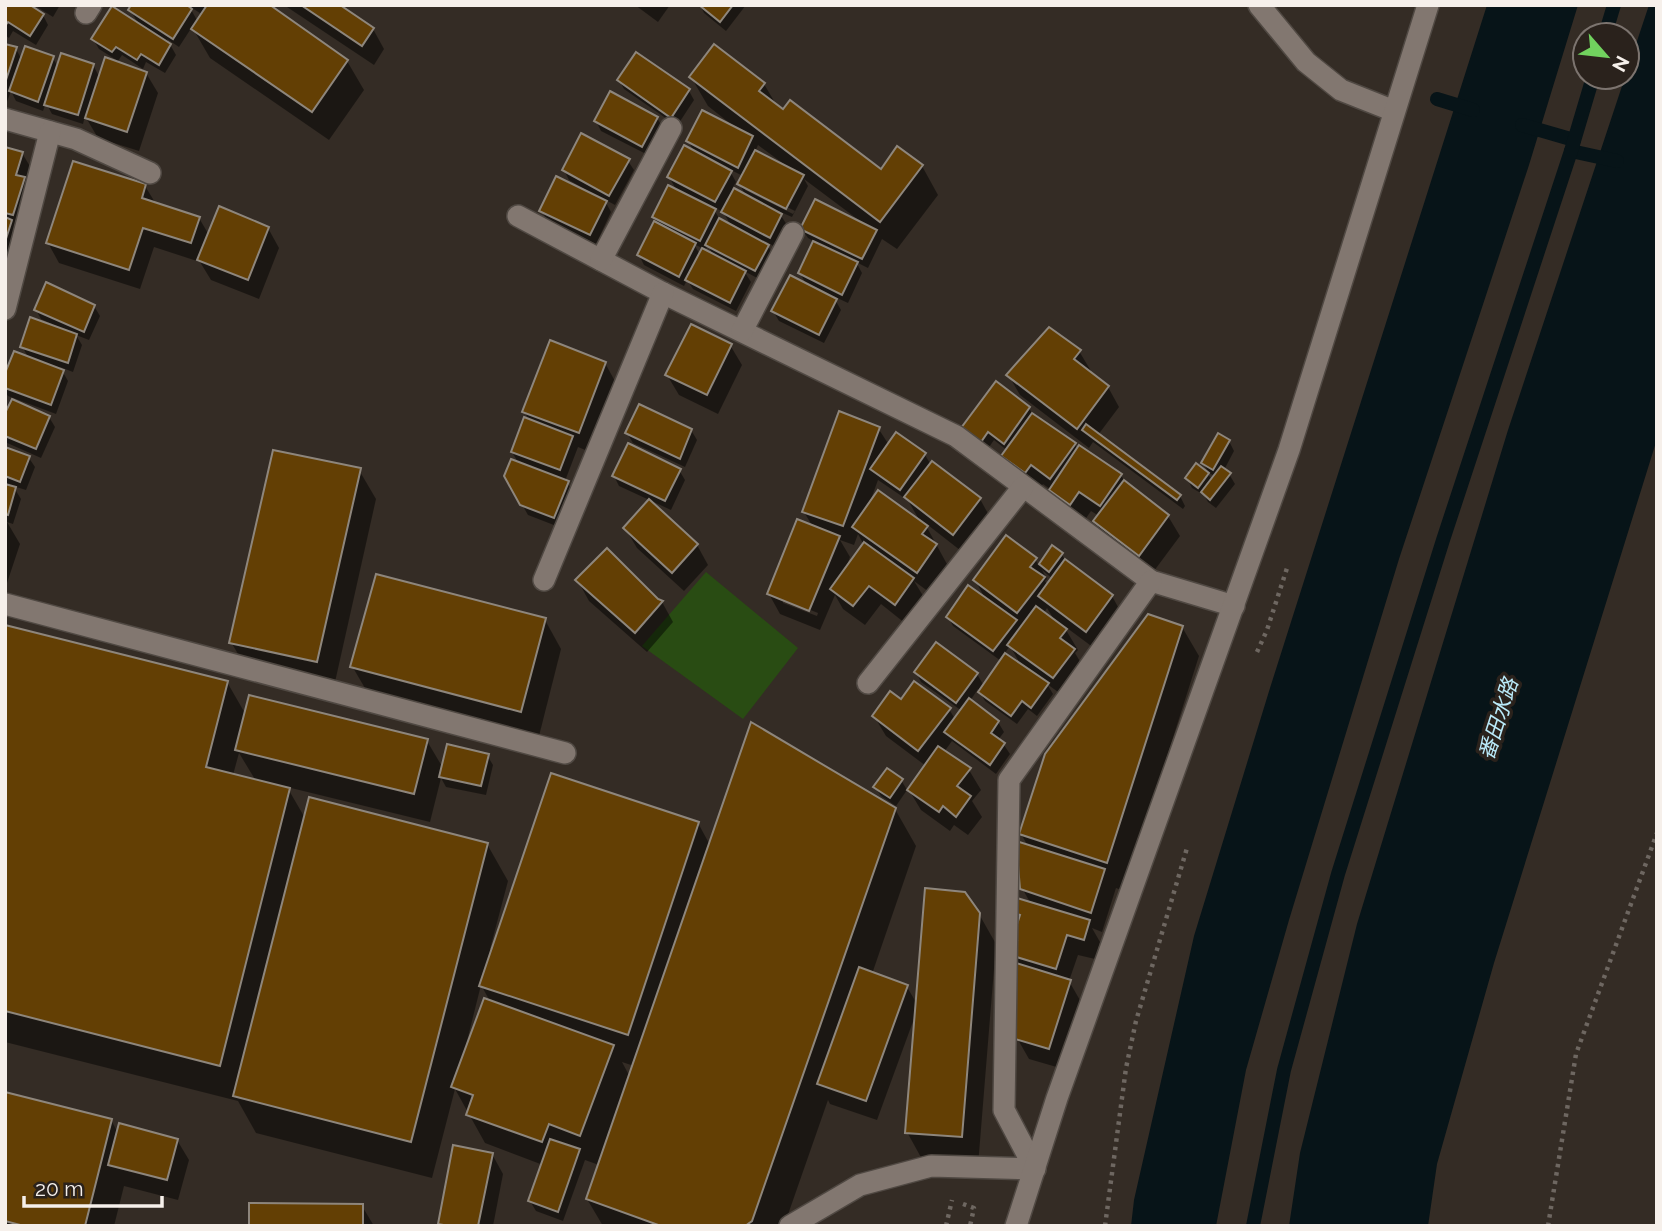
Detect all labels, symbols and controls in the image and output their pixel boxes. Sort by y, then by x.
north arrow [1571,21,1641,91]
text: N [1608,52,1634,76]
water label: 番田水路 [1473,673,1523,763]
scale bar [24,1164,163,1208]
text: 20 m [35,1176,83,1201]

